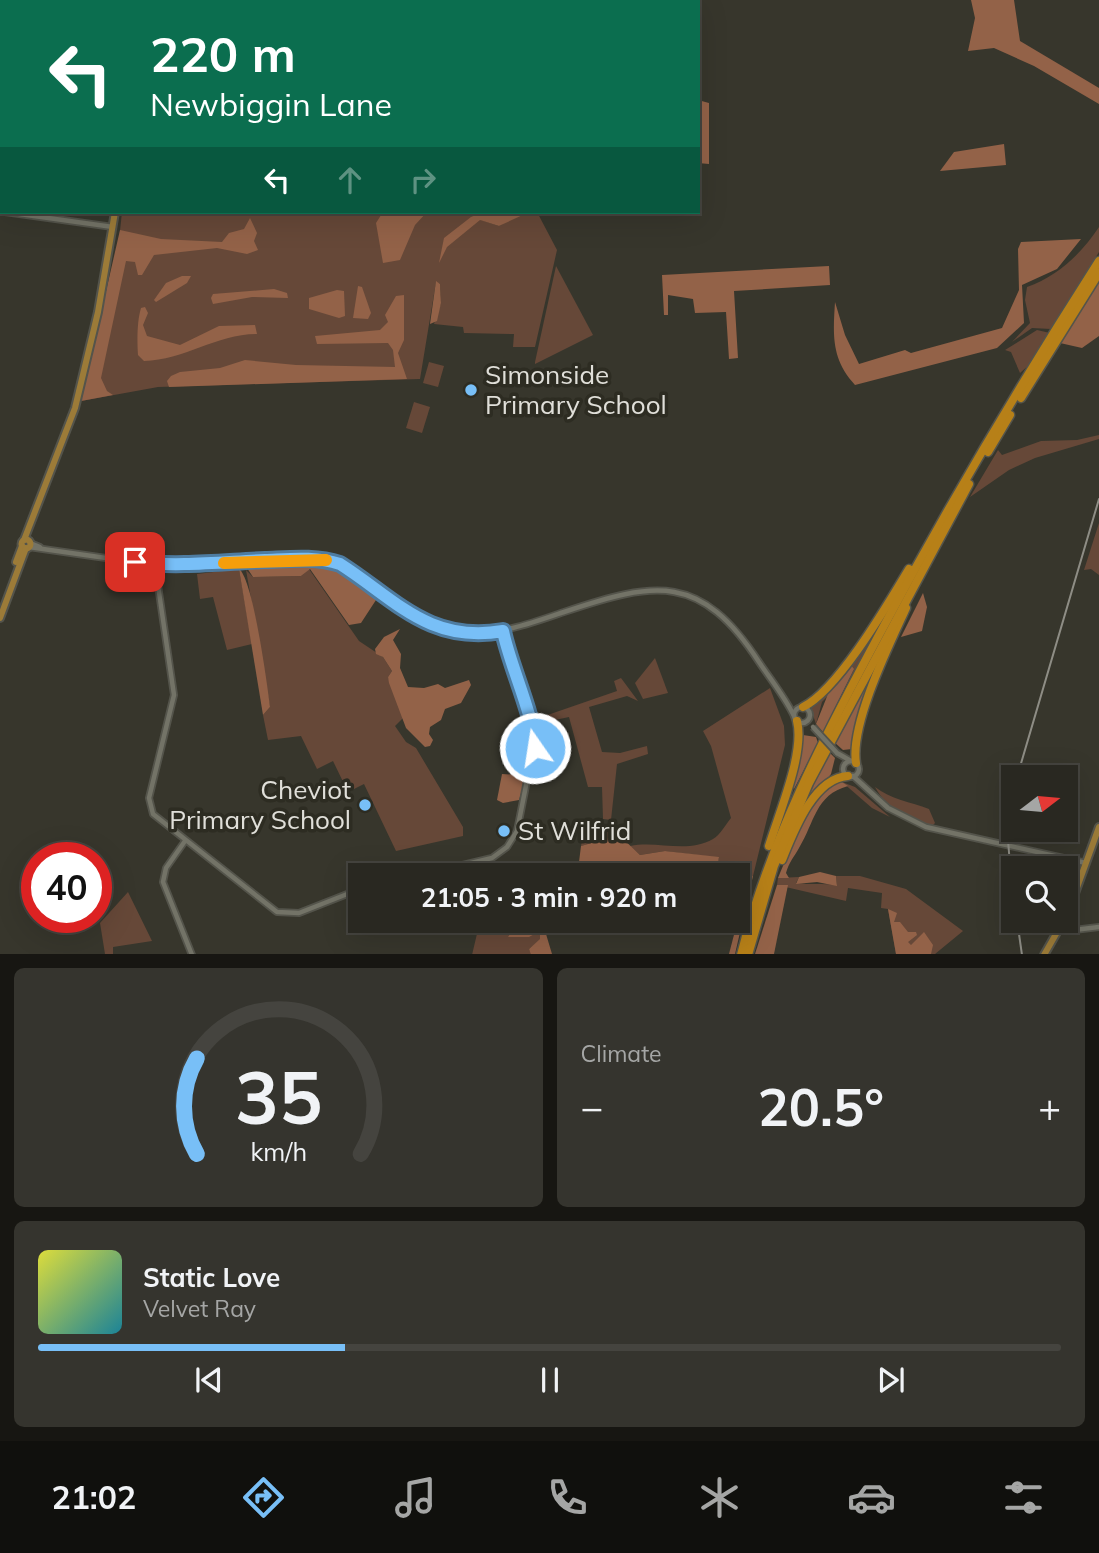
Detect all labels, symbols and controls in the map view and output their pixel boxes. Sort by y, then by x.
text: 220 m [150,23,296,84]
icon: left [35,28,126,119]
text: Newbiggin Lane [150,84,392,124]
icon: left [258,161,296,199]
icon: ahead [331,161,369,199]
icon: right [404,161,442,199]
place label: Simonside Primary School [485,358,667,421]
marker: Simonside Primary School [463,382,479,398]
pin [105,532,165,592]
icon: arrive [116,543,154,581]
position arrow [498,711,572,785]
north arrow [1001,765,1078,842]
map controls [1001,765,1078,933]
place label: Cheviot Primary School [169,773,351,836]
marker: Cheviot Primary School [357,797,373,813]
place label: St Wilfrid [518,814,631,847]
marker: St Wilfrid [496,823,512,839]
speed limit sign: 40 [21,842,112,933]
button: search [1001,856,1078,933]
text: 21:05 · 3 min · 920 m [421,881,677,914]
text: Climate [581,1039,662,1068]
text: 35 [235,1051,322,1142]
text: 20.5° [758,1074,884,1139]
text: − [581,1083,603,1131]
text: + [1038,1083,1061,1131]
text: km/h [250,1135,307,1166]
text: Static Love [143,1261,280,1294]
text: Velvet Ray [143,1294,256,1323]
icon: previous [190,1361,228,1399]
icon: pause [531,1361,569,1399]
icon: next [872,1361,910,1399]
icon: directions [239,1473,288,1522]
icon: music [391,1473,440,1522]
icon: phone [543,1473,592,1522]
icon: climate [695,1473,744,1522]
icon: car [847,1473,896,1522]
icon: filters [999,1473,1048,1522]
text: 21:02 [51,1477,136,1517]

